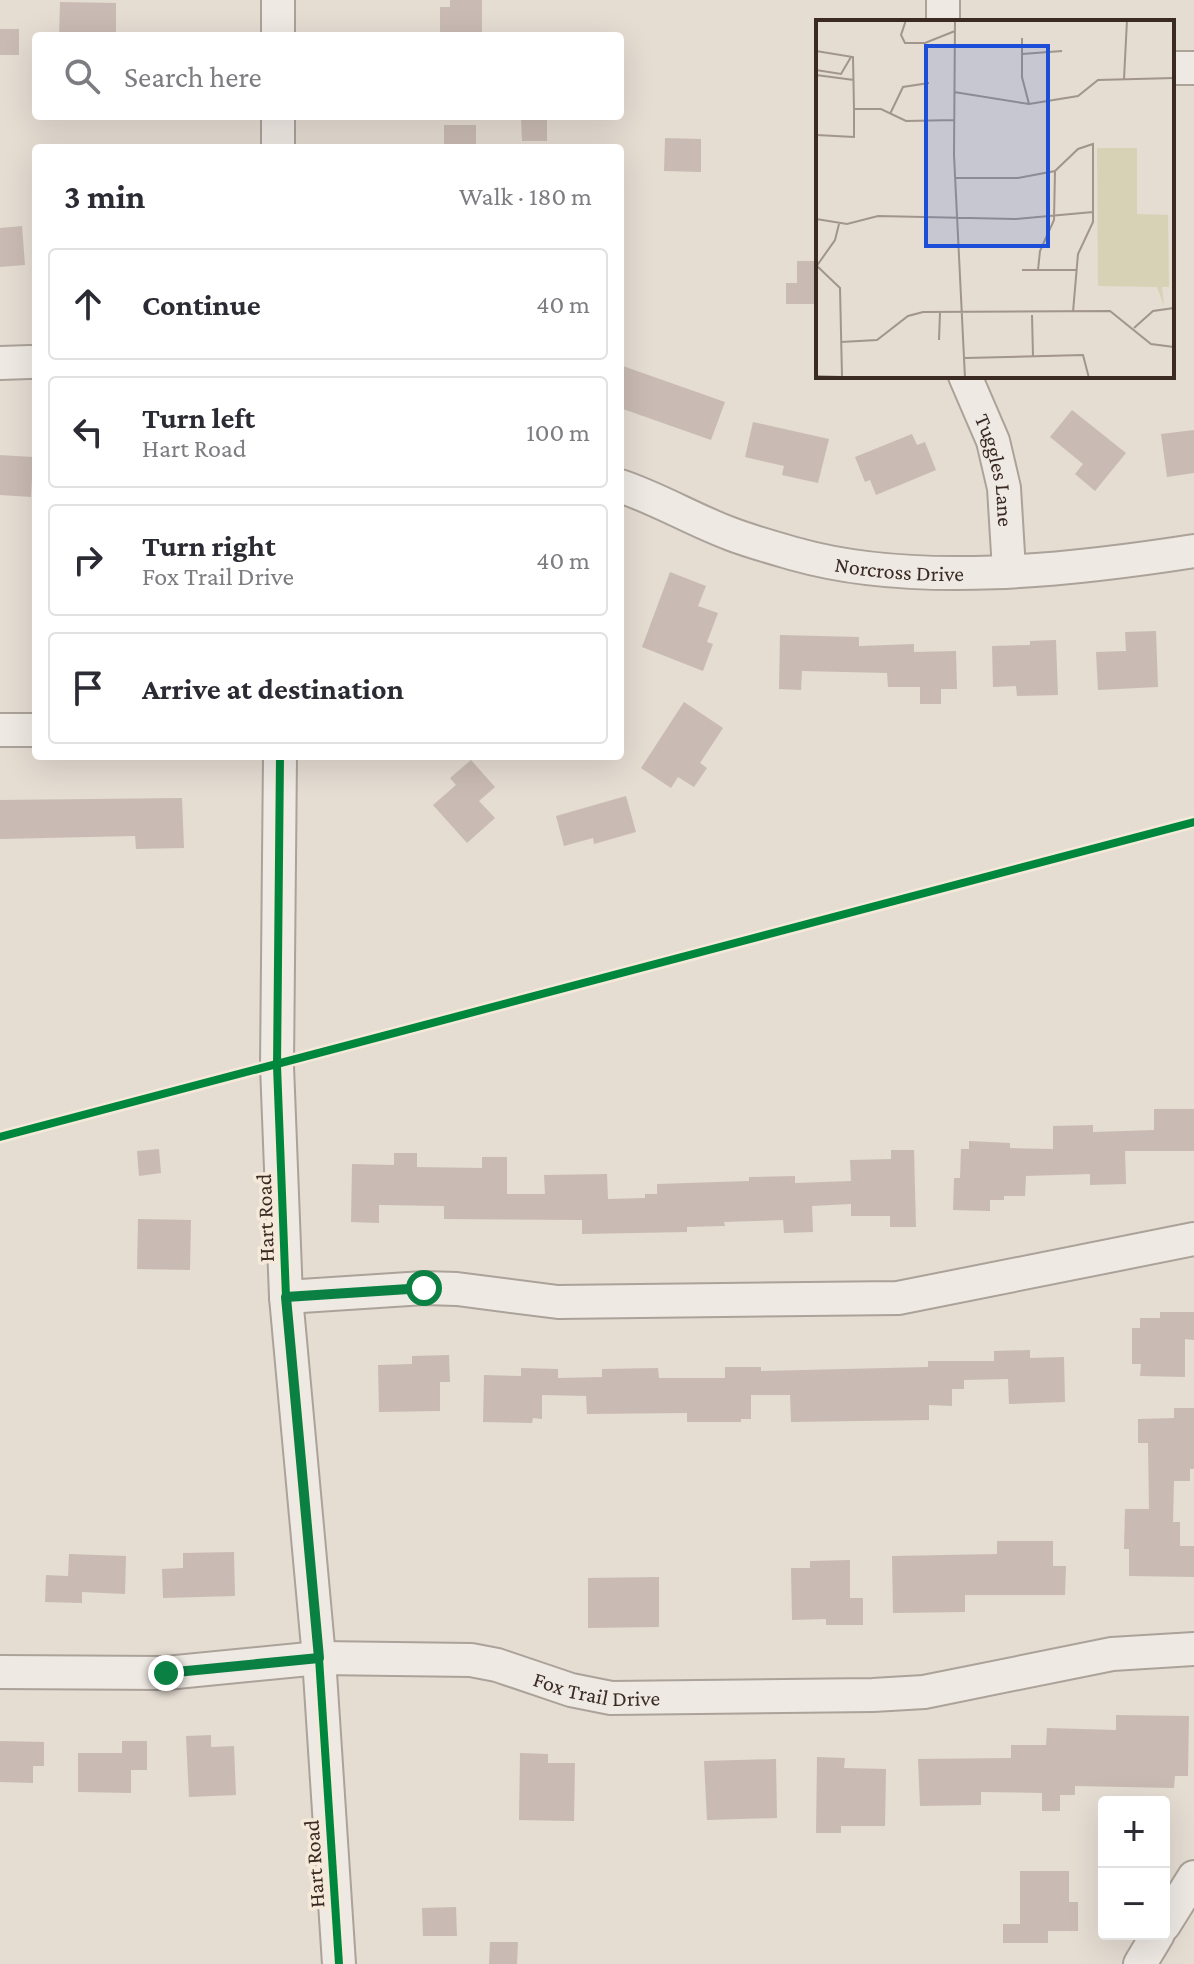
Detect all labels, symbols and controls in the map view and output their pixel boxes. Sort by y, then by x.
inset map [816,20,1174,378]
search box [32,32,624,120]
icon: search [60,54,104,98]
text: Search here [124,60,262,93]
text: 3 min [64,178,145,215]
text: Walk · 180 m [459,182,592,211]
icon: ahead [66,282,110,326]
text: Continue [142,288,261,321]
text: 40 m [536,290,590,319]
text: Turn left [142,401,255,434]
icon: left [66,410,110,454]
street label: Tuggles Lane [970,410,1019,527]
text: 100 m [526,418,590,447]
text: Hart Road [142,434,247,463]
text: Turn right [142,529,276,562]
icon: right [66,538,110,582]
text: 40 m [536,546,590,575]
street label: Norcross Drive [833,551,964,586]
text: Fox Trail Drive [142,562,294,591]
icon: arrive [66,666,110,710]
text: Arrive at destination [142,672,404,705]
street label: Hart Road [251,1173,279,1263]
route start [406,1270,442,1306]
route end [148,1655,184,1691]
street label: Fox Trail Drive [530,1666,660,1711]
map controls [1098,1796,1170,1940]
button: + [1098,1796,1170,1868]
street label: Hart Road [298,1819,330,1909]
button: − [1098,1868,1170,1940]

